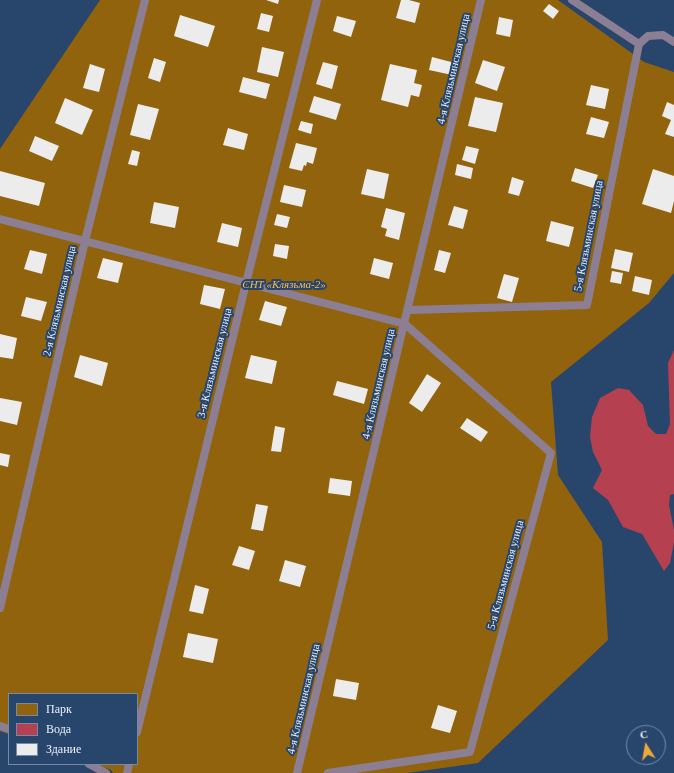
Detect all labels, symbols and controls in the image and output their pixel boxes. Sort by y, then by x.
street label: 4-я Клязьминская улица [435,13,473,125]
street label: 5-я Клязьминская улица [572,179,606,293]
street label: 2-я Клязьминская улица [41,245,79,357]
park label: СНТ «Клязьма-2» [242,278,326,292]
street label: 3-я Клязьминская улица [195,307,235,419]
street label: 4-я Клязьминская улица [360,328,398,440]
street label: 5-я Клязьминская улица [485,519,527,631]
street label: 4-я Клязьминская улица [285,643,323,755]
legend [8,693,138,765]
text: Парк [46,702,72,716]
text: Вода [46,722,71,736]
north arrow [626,725,666,765]
text: С [639,728,649,741]
text: Здание [46,742,81,756]

